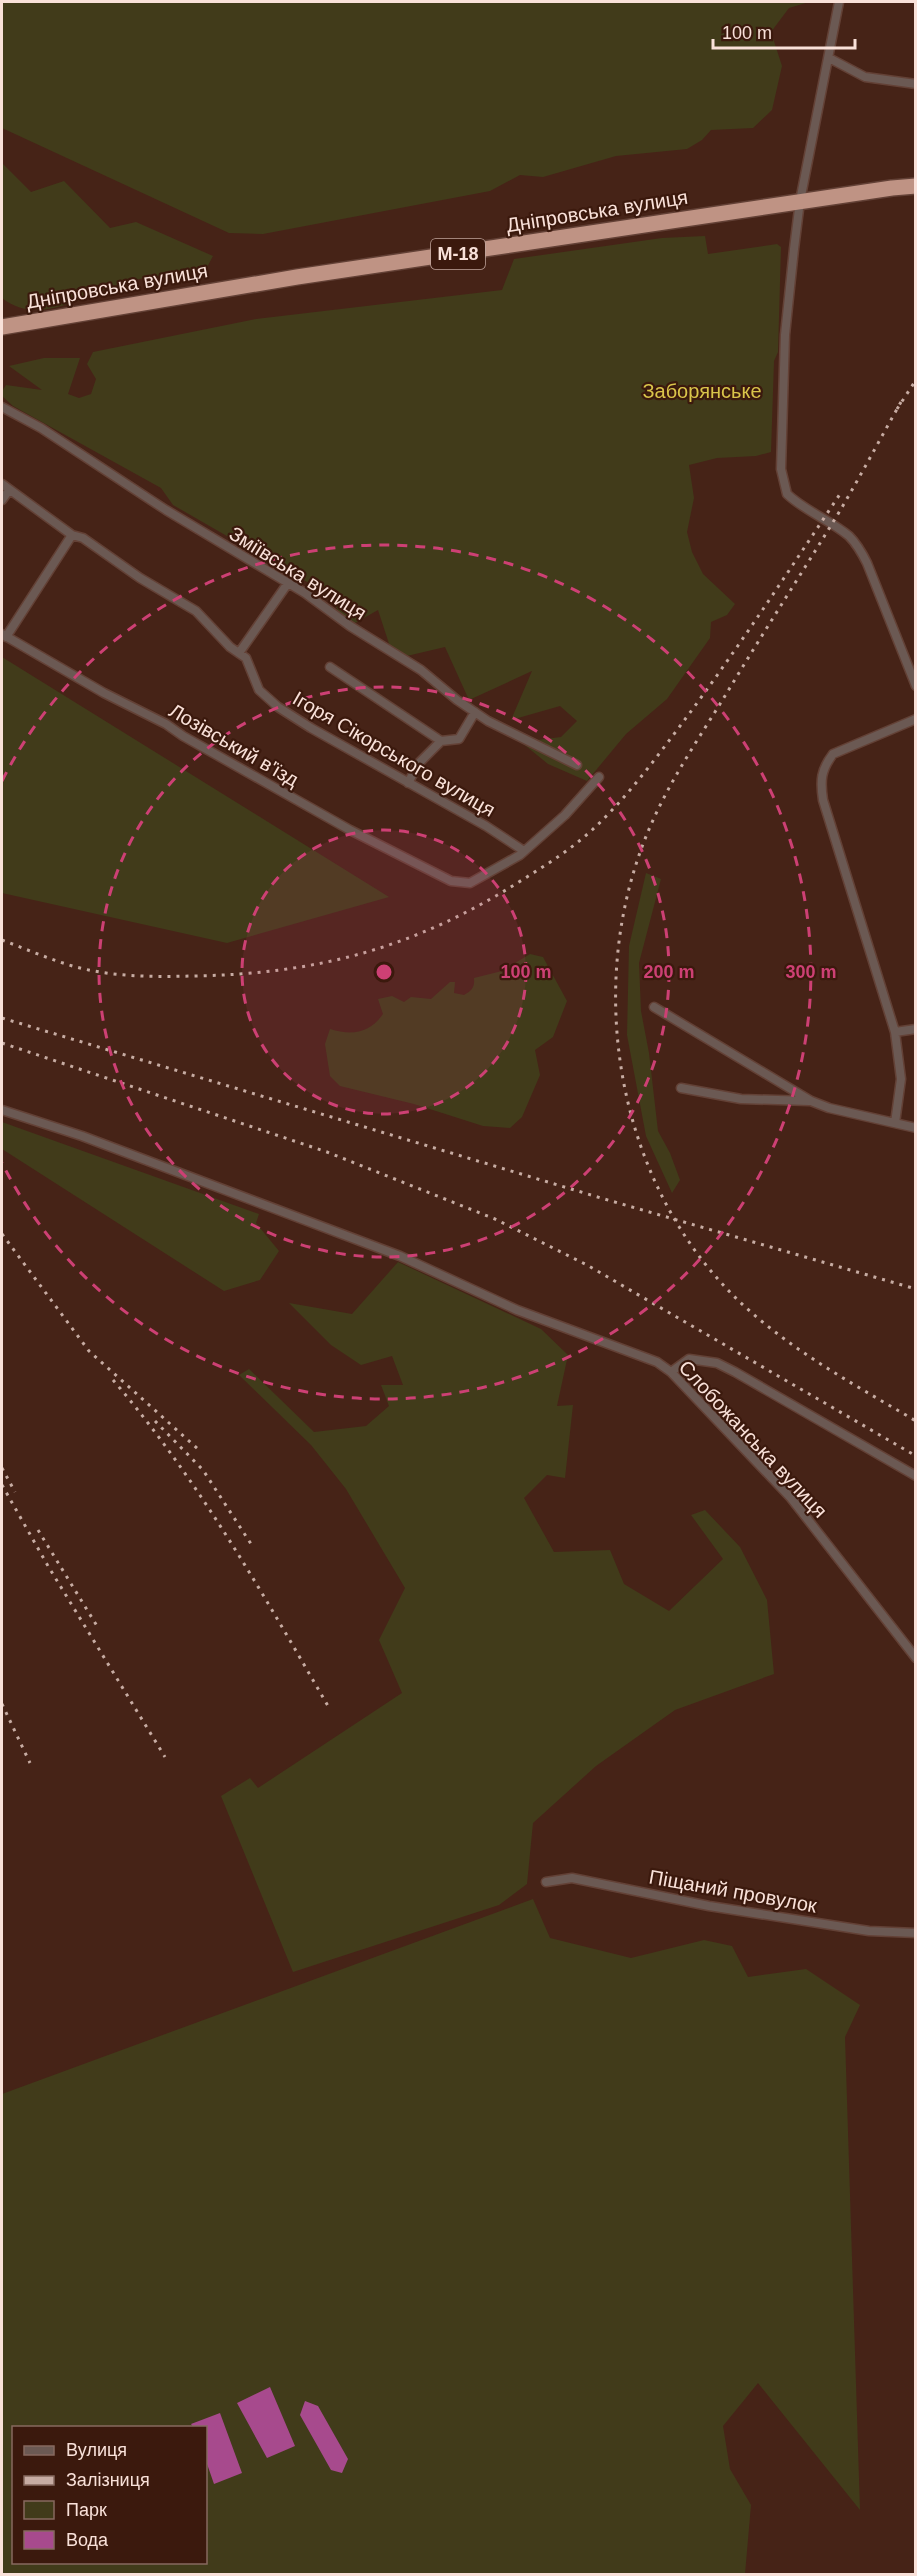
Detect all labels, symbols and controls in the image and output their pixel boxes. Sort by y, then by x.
scale bar [713,12,856,50]
text: 100 m [722,23,772,43]
street label: Дніпровська вулиця [505,186,689,236]
road number: М-18 [431,239,485,269]
street label: Дніпровська вулиця [25,259,209,313]
park label: Заборянське [642,380,762,402]
street label: Зміївська вулиця [225,522,371,624]
street label: Ігоря Сікорського вулиця [289,687,499,821]
street label: Лозівський в'їзд [165,699,303,791]
centre of rings [374,962,394,982]
text: 100 m [500,962,552,982]
text: 200 m [643,962,695,982]
text: 300 m [785,962,837,982]
street label: Слобожанська вулиця [675,1356,831,1522]
street label: Піщаний провулок [647,1865,819,1917]
legend [12,2426,207,2564]
text: Вулиця [66,2440,127,2460]
text: Залізниця [66,2470,150,2490]
text: Парк [66,2500,107,2520]
text: Вода [66,2530,109,2550]

